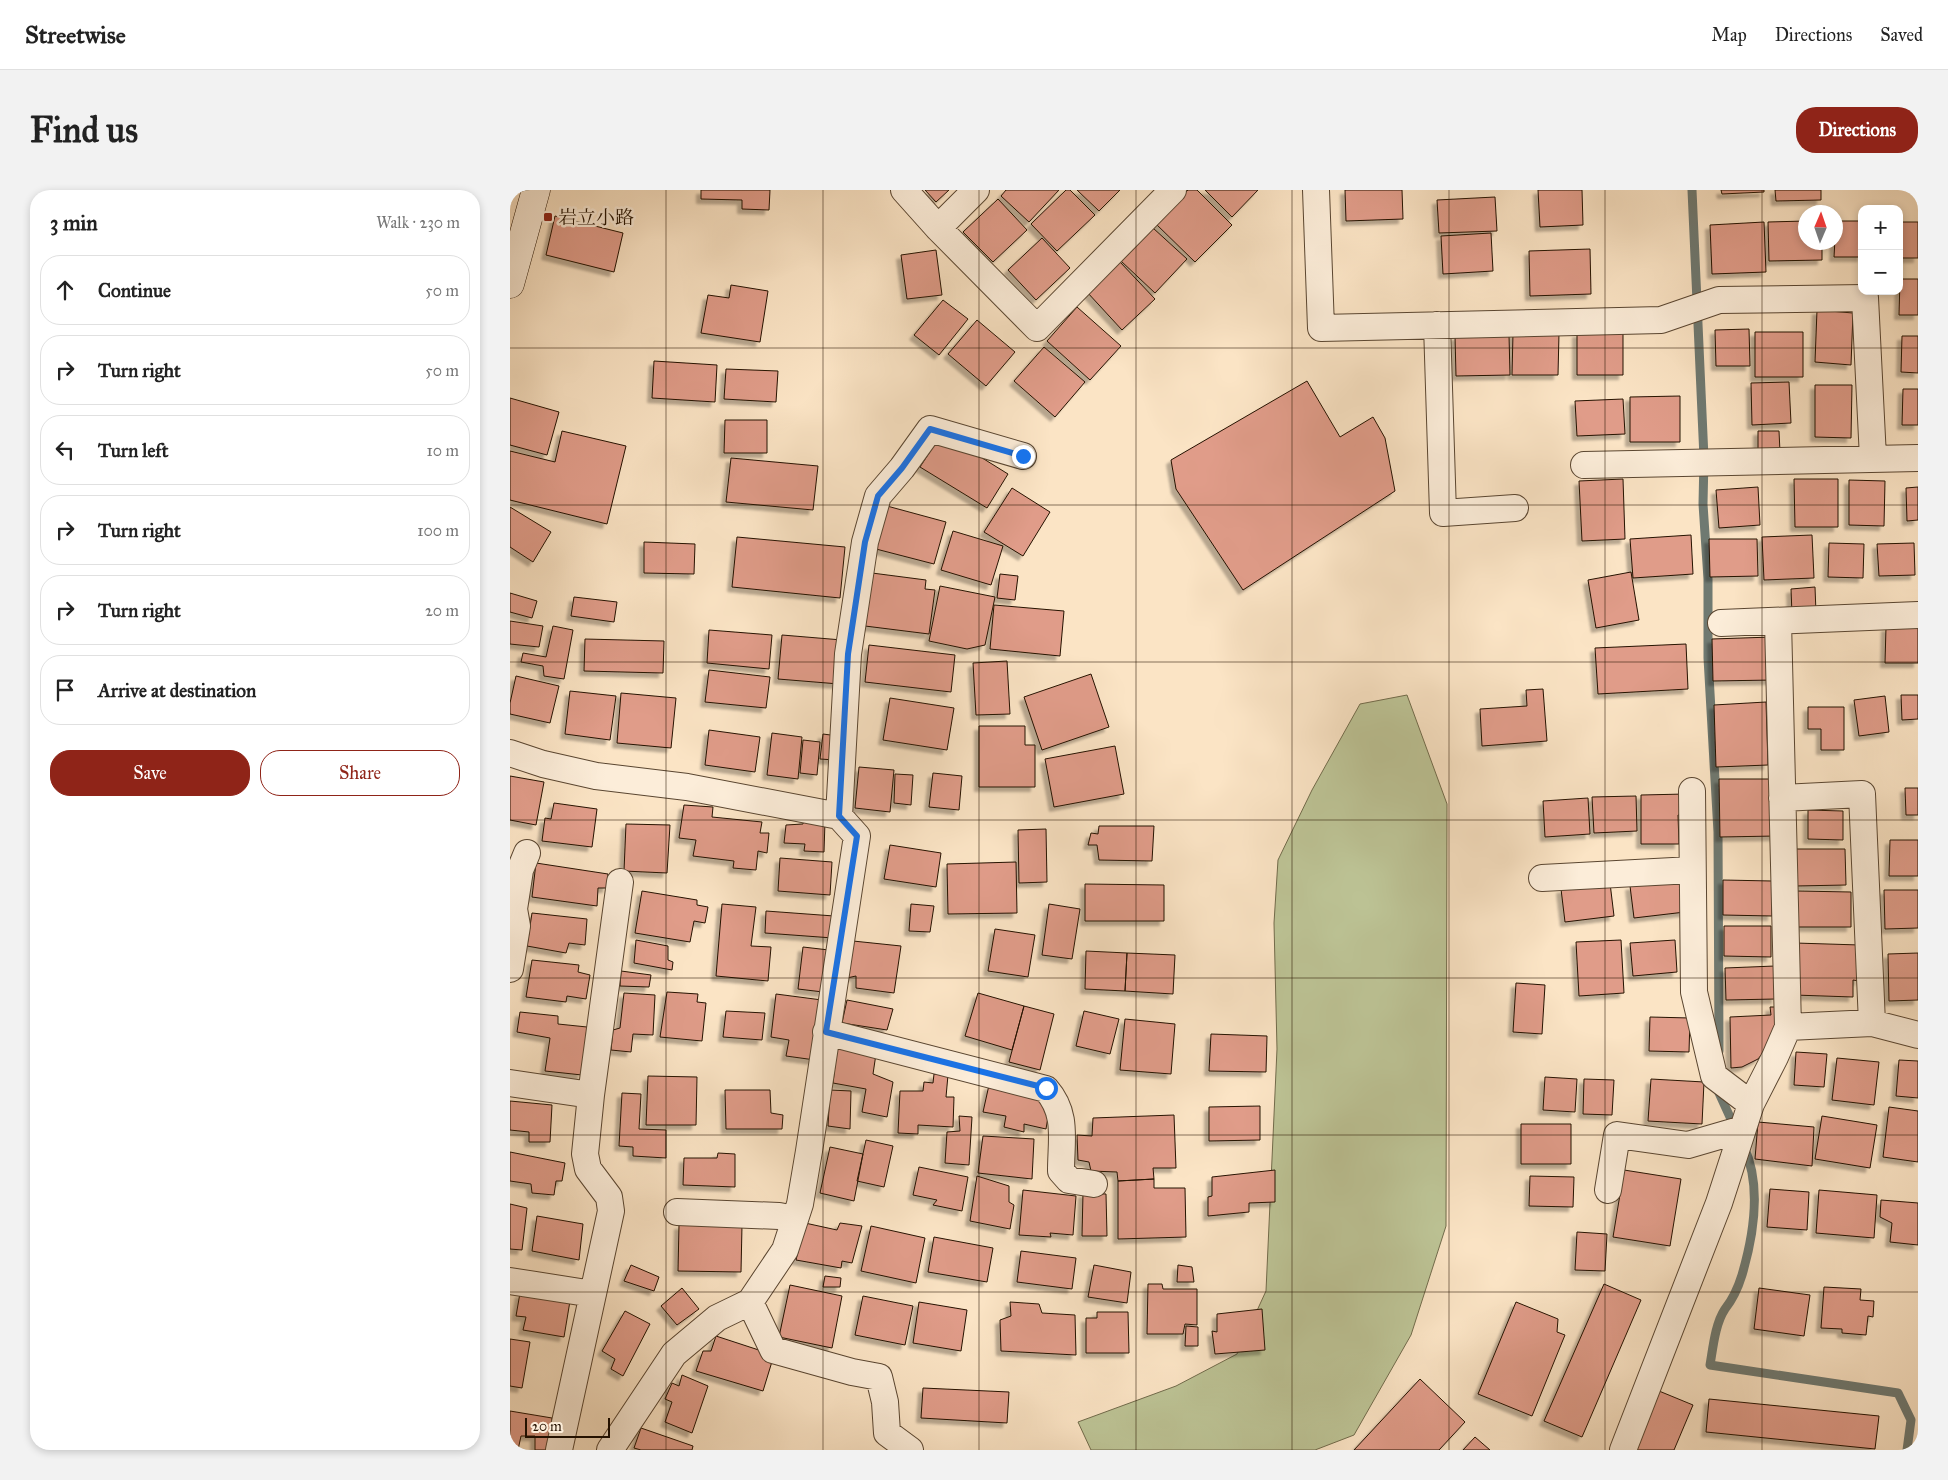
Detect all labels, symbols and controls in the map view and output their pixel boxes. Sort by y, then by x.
text: Streetwise [25,20,126,50]
text: Map [1711,24,1747,46]
text: Directions [1775,24,1852,46]
text: Saved [1880,24,1923,46]
button: Directions [1796,107,1918,153]
text: Find us [30,109,138,152]
north arrow [1798,205,1843,250]
map controls [1858,205,1903,295]
button: + [1858,205,1903,250]
place label: 岩立小路 [558,206,634,229]
text: 3 min [50,210,98,236]
marker: 岩立小路 [542,211,554,223]
text: Walk · 230 m [376,213,460,232]
button: − [1858,250,1903,295]
icon: ahead [51,276,79,304]
text: Continue [98,279,171,302]
text: 50 m [425,281,459,300]
icon: right [51,356,79,384]
text: Turn right [98,359,181,382]
text: 50 m [425,361,459,380]
icon: left [51,436,79,464]
text: Turn left [98,439,168,462]
text: 10 m [427,441,459,460]
route end [1012,445,1035,468]
icon: right [51,516,79,544]
text: Turn right [98,519,181,542]
text: 100 m [417,521,459,540]
icon: right [51,596,79,624]
text: Turn right [98,599,181,622]
text: 20 m [425,601,459,620]
icon: arrive [51,676,79,704]
text: Arrive at destination [98,679,256,702]
button: Save [50,750,250,796]
button: Share [260,750,460,796]
route start [1035,1077,1058,1100]
scale bar [525,1415,610,1438]
text: 20 m [532,1418,562,1435]

